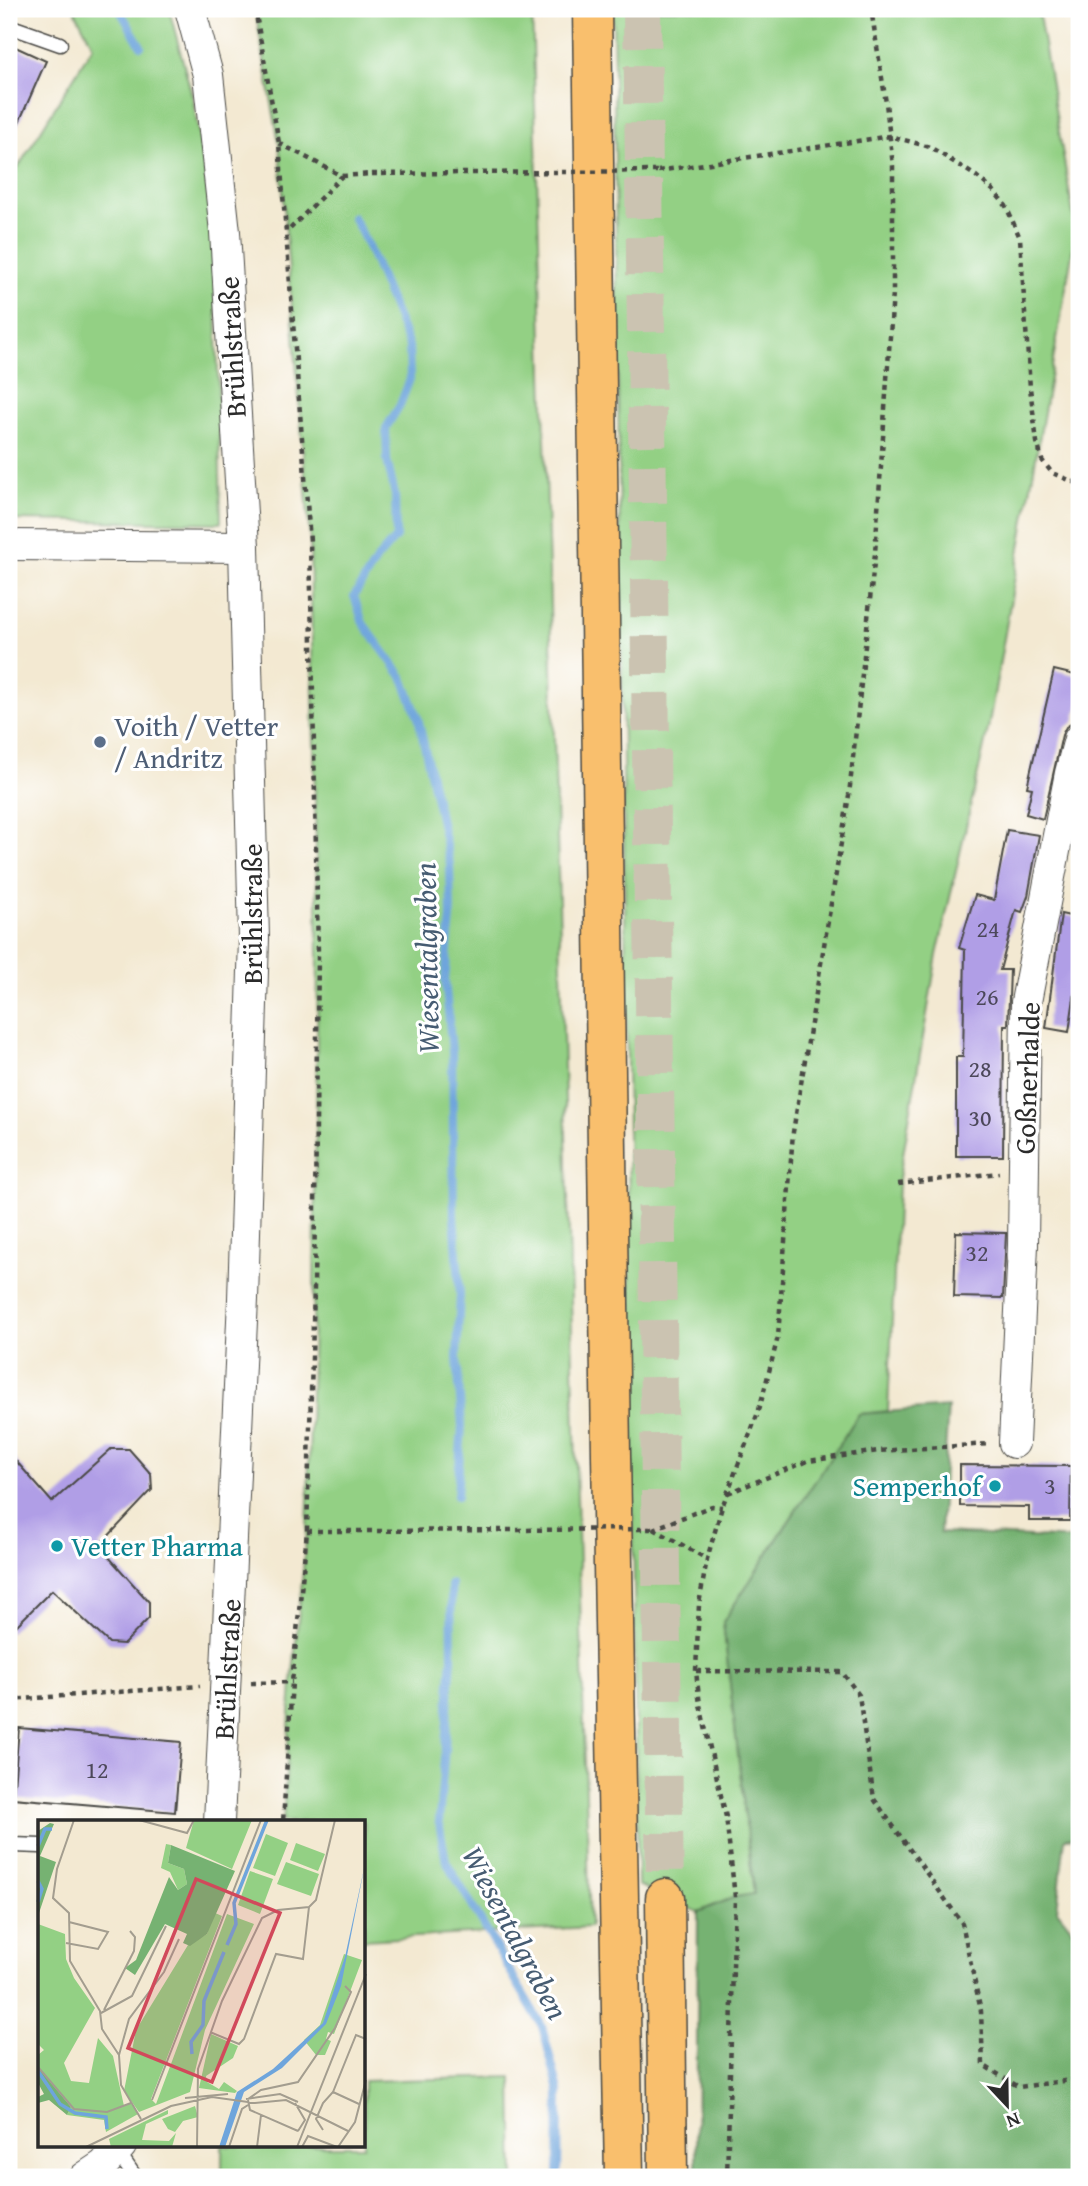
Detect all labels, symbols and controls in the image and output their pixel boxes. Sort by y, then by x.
street label: Brühlstraße [207,275,256,419]
place label: Voith / Vetter / Andritz [114,705,279,778]
marker: Voith / Vetter / Andritz [92,734,108,750]
street label: Brühlstraße [231,843,272,985]
water label: Wiesentalgraben [402,862,450,1054]
house number: 24 [976,911,1000,946]
house number: 26 [975,979,999,1014]
street label: Goßnerhalde [1003,1001,1050,1155]
house number: 28 [968,1051,992,1086]
house number: 30 [968,1100,992,1135]
house number: 32 [965,1235,989,1270]
place label: Semperhof [853,1465,984,1506]
house number: 3 [1044,1468,1056,1503]
marker: Semperhof [987,1478,1003,1494]
place label: Vetter Pharma [71,1525,244,1566]
marker: Vetter Pharma [49,1538,65,1554]
street label: Brühlstraße [202,1597,251,1741]
house number: 12 [85,1752,109,1787]
inset map [38,1820,366,2148]
water label: Wiesentalgraben [452,1838,580,2027]
north arrow [972,2070,1042,2140]
text: N [1002,2105,1025,2136]

